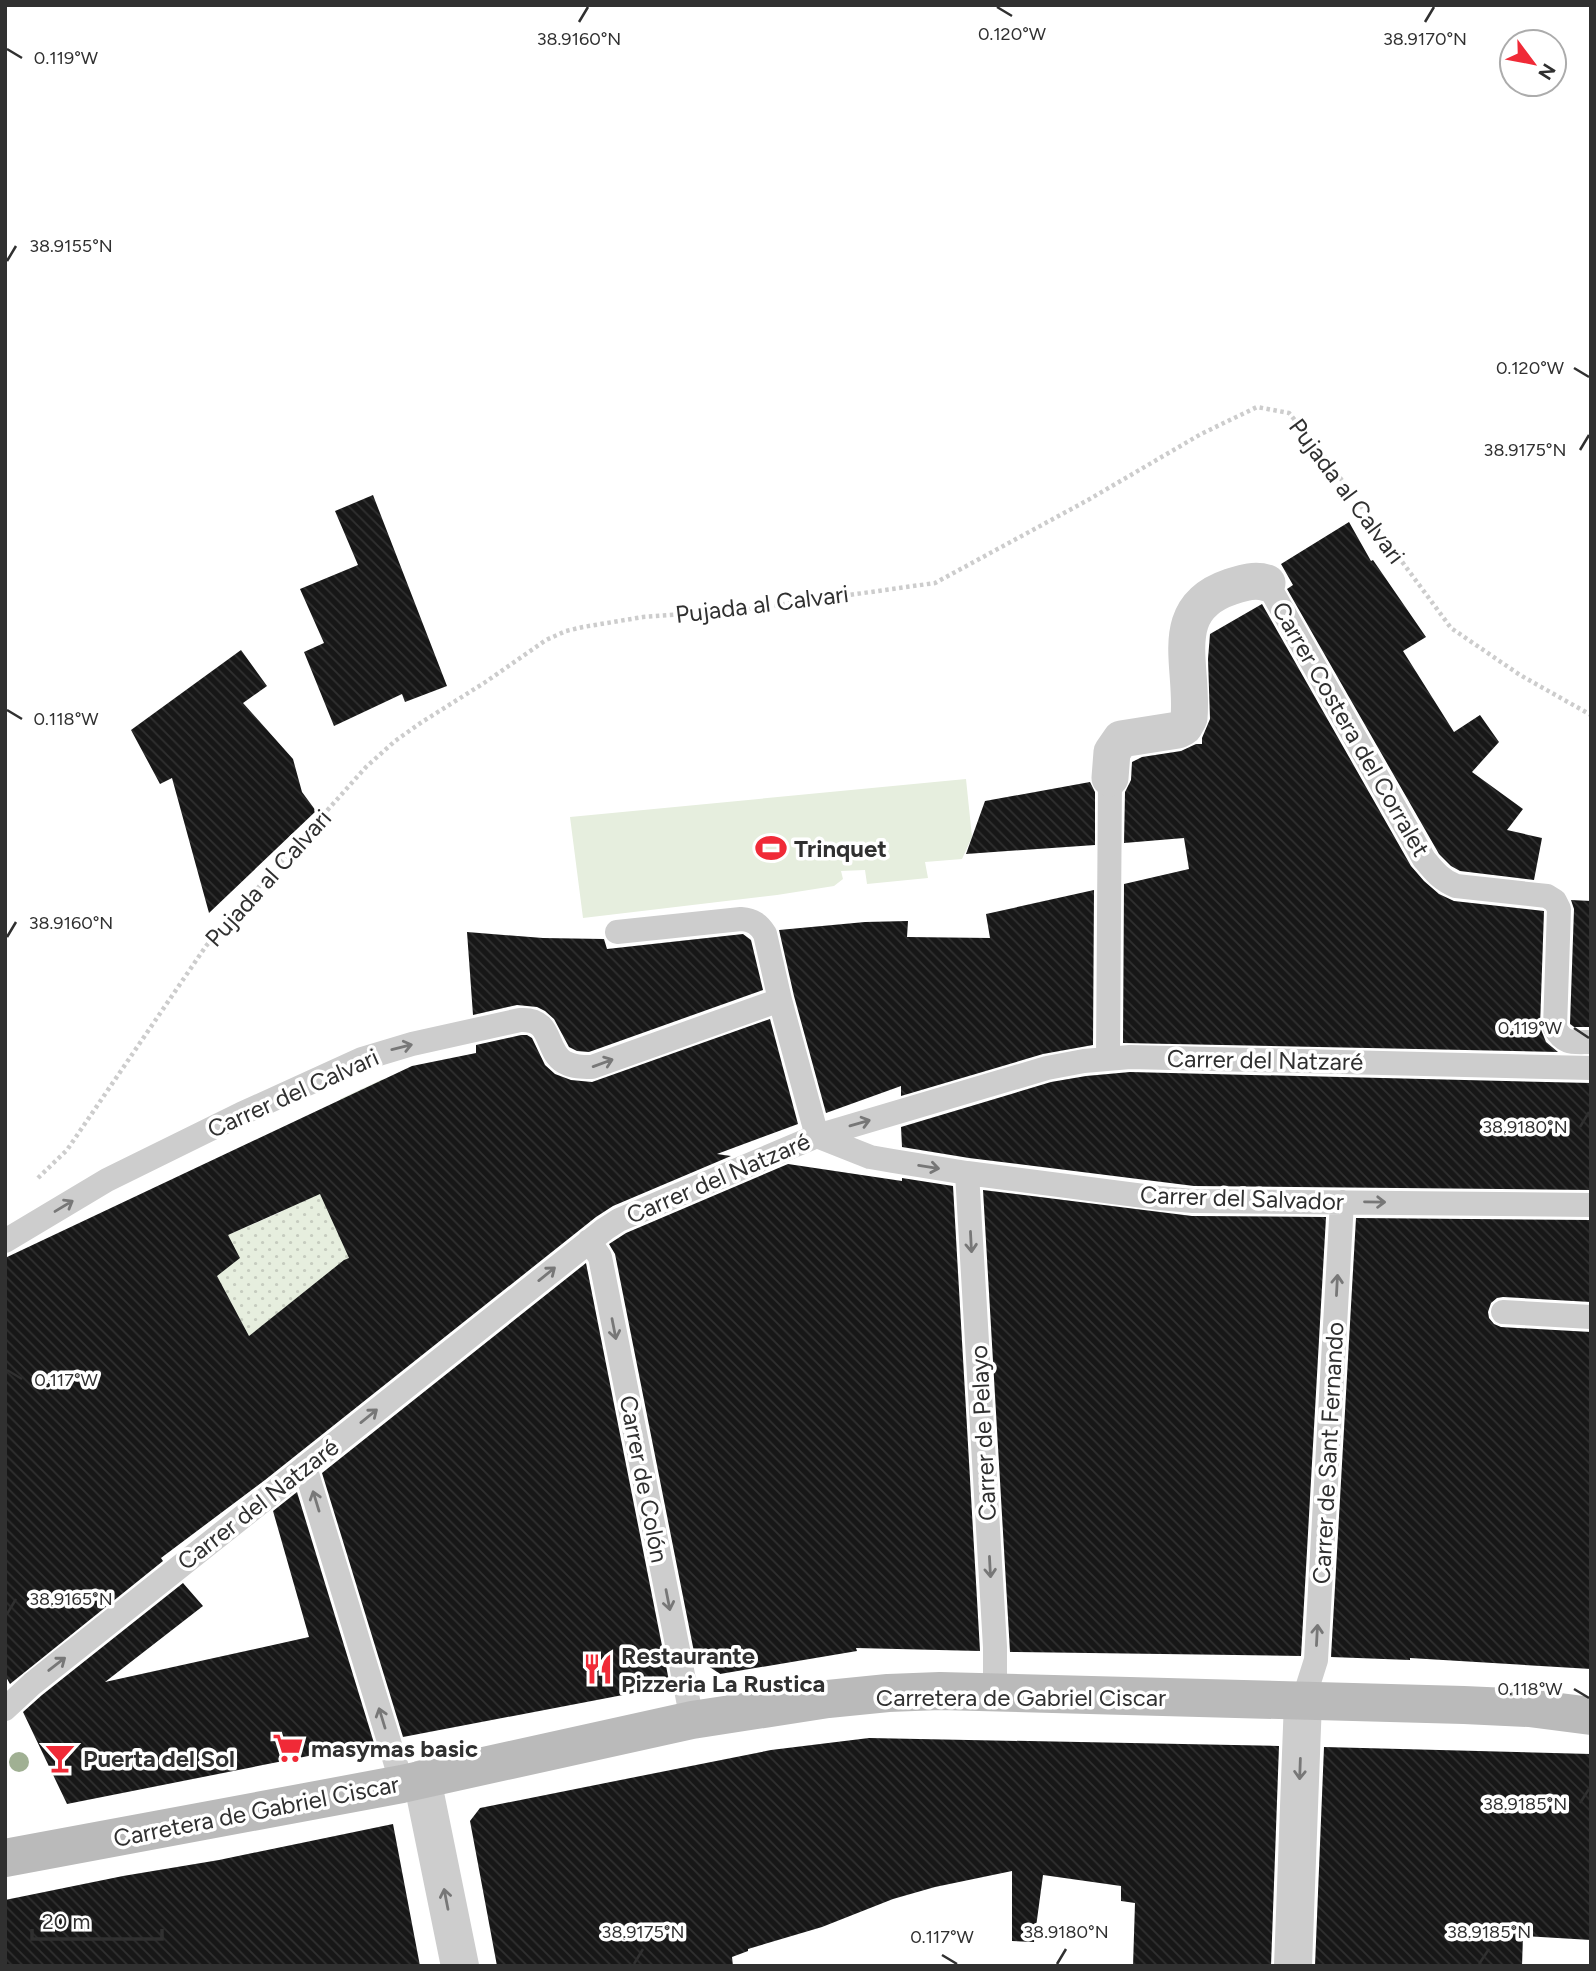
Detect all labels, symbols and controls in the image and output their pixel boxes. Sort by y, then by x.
text: 0.120°W [978,23,1047,45]
text: 38.9160°N [537,28,621,50]
text: 38.9170°N [1383,28,1467,50]
north arrow [1498,28,1568,98]
text: 0.119°W [34,47,99,69]
text: N [1533,59,1561,84]
text: 38.9155°N [29,235,113,257]
text: 0.120°W [1496,357,1565,379]
street label: Pujada al Calvari [1283,413,1411,569]
text: 38.9175°N [1484,439,1566,461]
street label: Pujada al Calvari [674,579,850,629]
street label: Carrer Costera del Corralet [1266,597,1436,861]
text: 0.118°W [33,708,99,730]
street label: Pujada al Calvari [199,803,337,953]
sports icon: Trinquet [754,831,788,865]
place label: Trinquet [794,834,887,863]
text: 38.9160°N [29,912,113,934]
text: 0.119°W [1498,1017,1563,1039]
one-way arrow [390,1040,413,1053]
street label: Carrer del Calvari [203,1042,383,1144]
street label: Carrer del Natzaré [1167,1044,1363,1076]
one-way arrow [591,1056,613,1068]
one-way arrow [848,1116,870,1129]
text: 38.9180°N [1482,1116,1568,1138]
street label: Carrer del Natzaré [622,1126,814,1230]
one-way arrow [917,1161,940,1174]
street label: Carrer del Salvador [1140,1180,1344,1216]
one-way arrow [1363,1196,1386,1209]
one-way arrow [53,1199,74,1212]
one-way arrow [965,1230,978,1252]
one-way arrow [537,1266,555,1282]
one-way arrow [1331,1275,1344,1297]
one-way arrow [608,1317,621,1340]
street label: Carrer de Sant Fernando [1307,1321,1349,1585]
street label: Carrer de Pelayo [964,1344,1002,1522]
text: 0.117°W [34,1369,99,1391]
street label: Carrer de Colón [614,1393,674,1565]
one-way arrow [359,1408,377,1424]
street label: Carrer del Natzaré [172,1432,344,1576]
one-way arrow [308,1490,321,1512]
one-way arrow [984,1555,997,1578]
text: 38.9165°N [29,1588,113,1610]
one-way arrow [662,1588,675,1611]
one-way arrow [1311,1624,1324,1647]
place label: Restaurante Pizzeria La Rustica [621,1641,825,1698]
restaurant icon: Restaurante Pizzeria La Rustica [581,1652,615,1686]
one-way arrow [47,1657,65,1672]
text: 0.118°W [1497,1678,1563,1700]
street label: Carretera de Gabriel Ciscar [876,1683,1166,1712]
one-way arrow [375,1708,388,1730]
supermarket icon: masymas basic [271,1731,305,1765]
place label: masymas basic [311,1734,478,1763]
bar icon: Puerta del Sol [43,1741,77,1775]
place label: Puerta del Sol [83,1744,235,1773]
one-way arrow [1294,1757,1307,1780]
street label: Carretera de Gabriel Ciscar [111,1769,401,1853]
text: 38.9185°N [1483,1793,1567,1815]
one-way arrow [439,1888,453,1911]
scale bar [32,1898,161,1942]
text: 20 m [42,1909,90,1934]
text: 38.9175°N [602,1921,684,1943]
text: 38.9180°N [1023,1921,1109,1943]
text: 38.9185°N [1447,1921,1531,1943]
text: 0.117°W [910,1926,975,1948]

